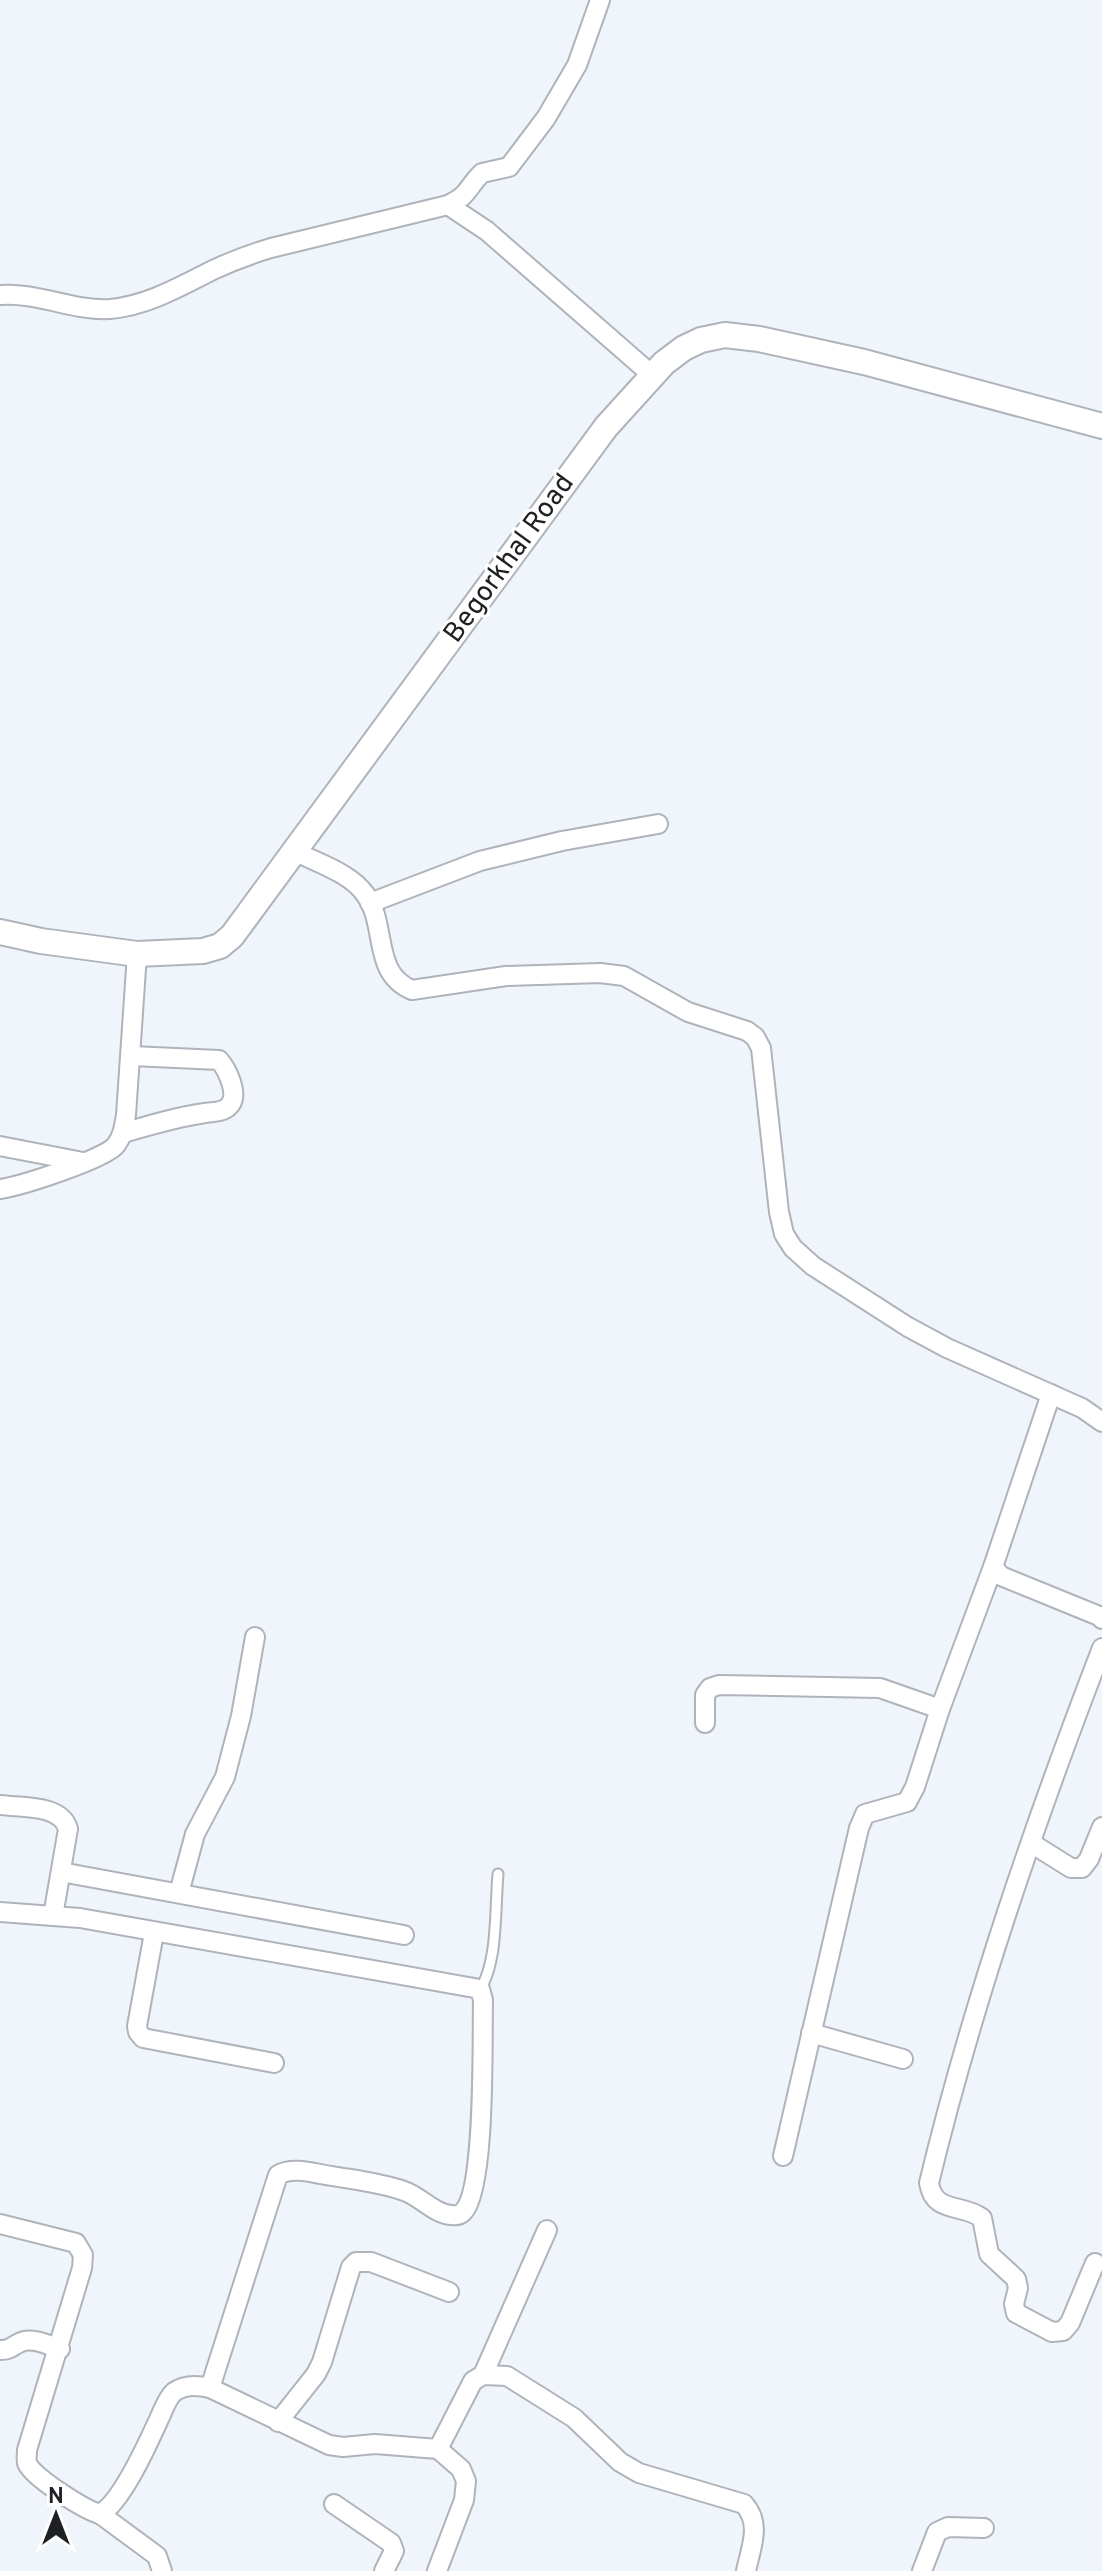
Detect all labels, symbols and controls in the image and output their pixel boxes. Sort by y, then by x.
street label: Begorkhal Road [437,467,583,651]
north arrow [16,2475,96,2555]
text: N [48,2484,64,2511]

